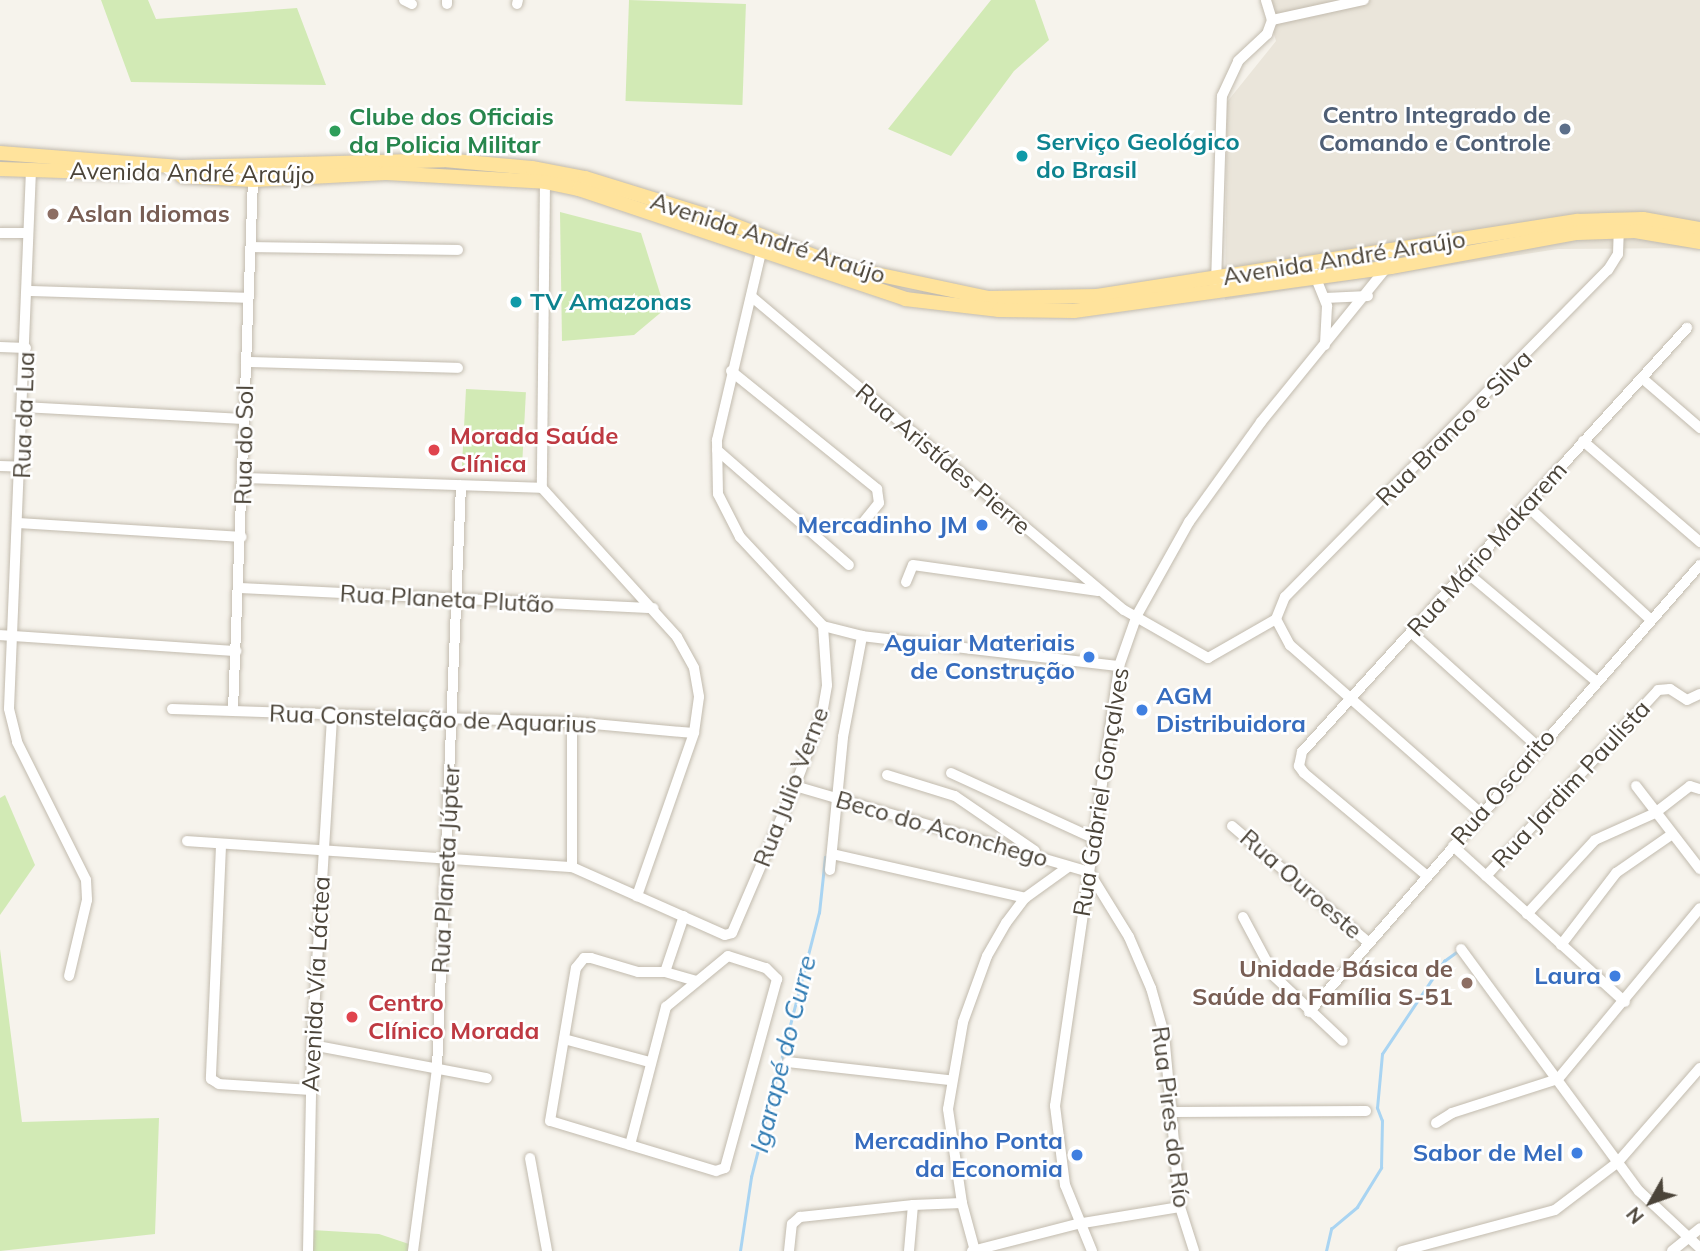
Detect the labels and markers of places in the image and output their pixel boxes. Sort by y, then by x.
place label: Centro Integrado de Comando e Controle [1319,101,1551,157]
place label: Clube dos Oficiais da Policia Militar [349,103,554,159]
marker: Centro Integrado de Comando e Controle [1557,121,1573,137]
marker: Clube dos Oficiais da Policia Militar [327,123,343,139]
place label: Serviço Geológico do Brasil [1036,128,1240,184]
marker: Serviço Geológico do Brasil [1014,148,1030,164]
place label: Aslan Idiomas [67,200,230,228]
marker: Aslan Idiomas [45,206,61,222]
place label: TV Amazonas [530,288,692,316]
marker: TV Amazonas [508,294,524,310]
place label: Morada Saúde Clínica [450,422,618,478]
marker: Morada Saúde Clínica [424,440,444,460]
place label: Mercadinho JM [797,511,968,539]
marker: Mercadinho JM [974,517,990,533]
place label: Aguiar Materiais de Construção [884,629,1075,685]
marker: Aguiar Materiais de Construção [1081,649,1097,665]
place label: AGM Distribuidora [1156,682,1306,738]
marker: AGM Distribuidora [1134,702,1150,718]
place label: Unidade Básica de Saúde da Família S-51 [1192,955,1453,1011]
place label: Laura [1534,962,1601,990]
marker: Laura [1607,968,1623,984]
marker: Unidade Básica de Saúde da Família S-51 [1459,975,1475,991]
place label: Centro Clínico Morada [368,989,539,1045]
marker: Centro Clínico Morada [342,1007,362,1027]
place label: Mercadinho Ponta da Economia [854,1127,1063,1183]
place label: Sabor de Mel [1413,1139,1563,1167]
marker: Sabor de Mel [1569,1145,1585,1161]
marker: Mercadinho Ponta da Economia [1069,1147,1085,1163]

